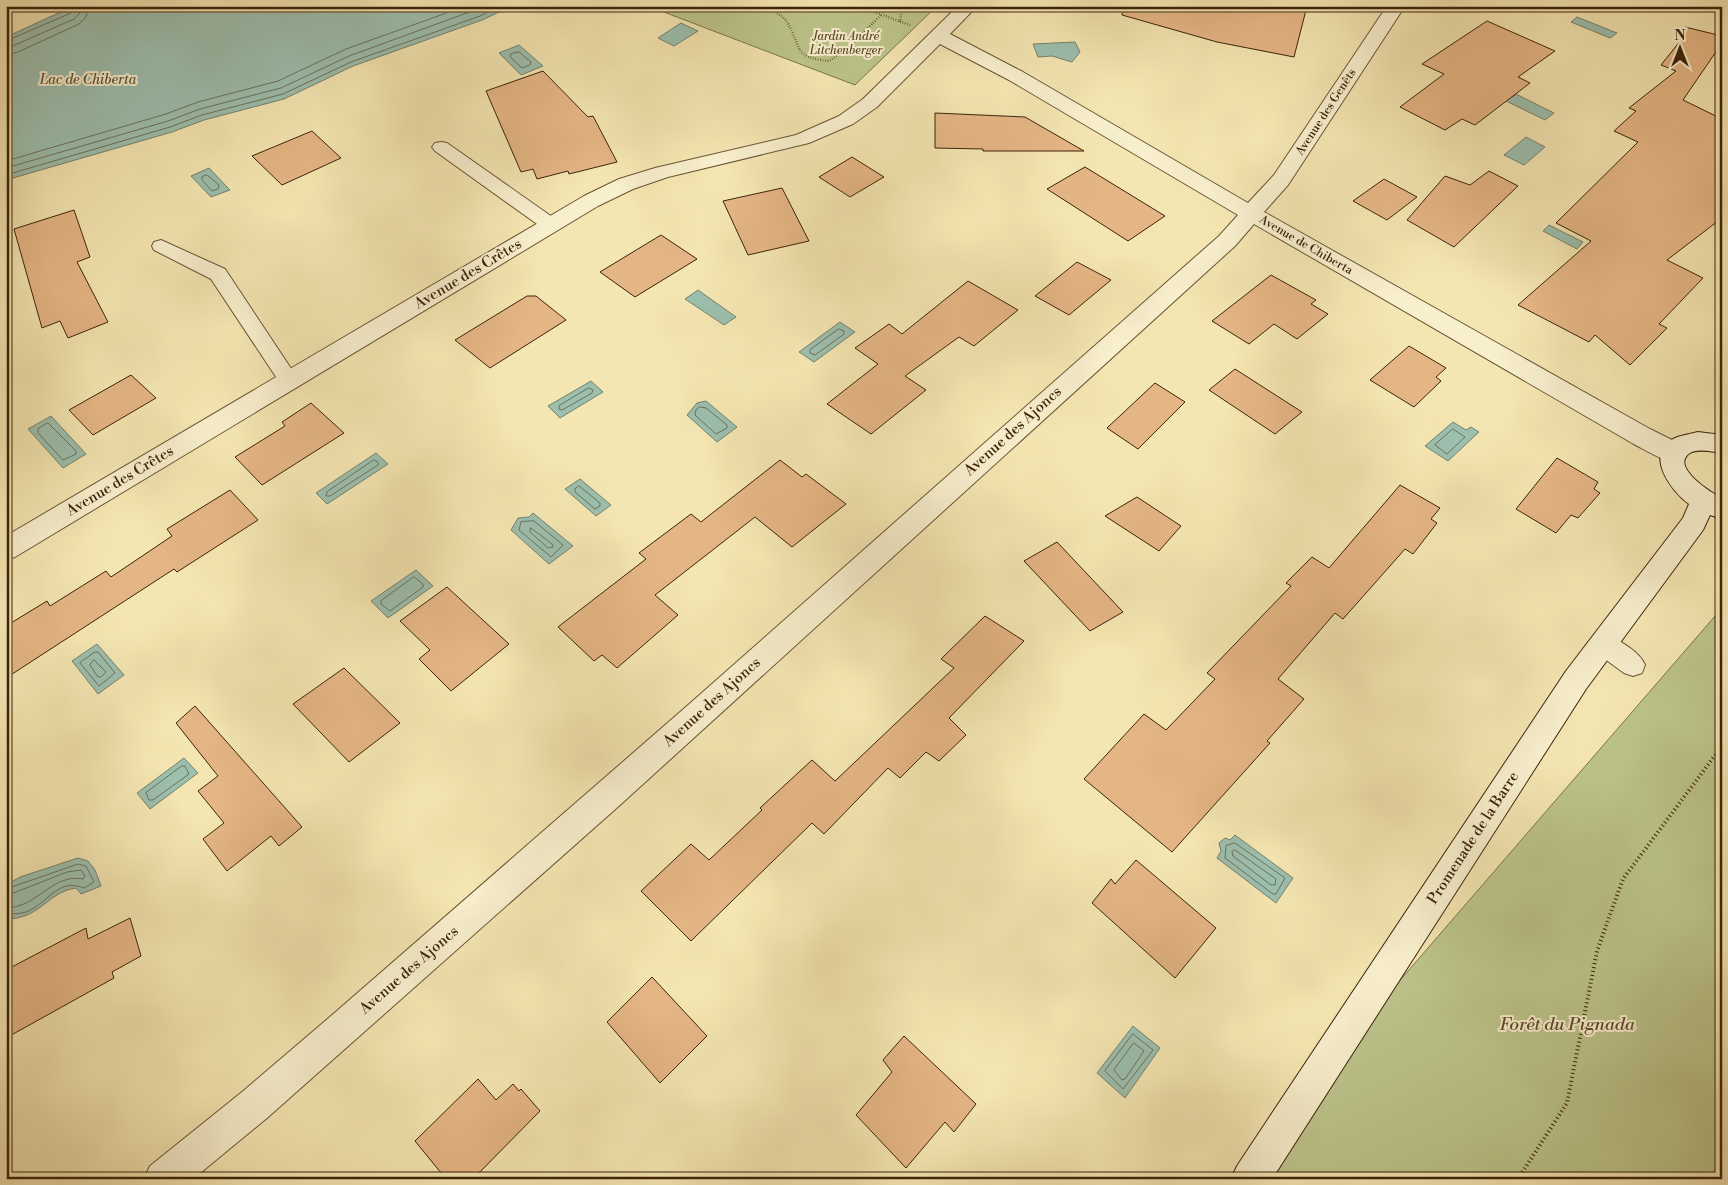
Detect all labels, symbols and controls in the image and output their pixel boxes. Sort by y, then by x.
north arrow [1656,22,1706,72]
text: N [1674,27,1686,45]
park label: Jardin André Litchenberger [809,29,883,58]
street label: Avenue des Genêts [1292,66,1360,159]
water label: Lac de Chiberta [39,71,137,89]
street label: Avenue de Chiberta [1256,212,1356,278]
street label: Avenue des Crêtes [410,234,525,314]
street label: Avenue des Ajoncs [959,382,1066,481]
street label: Avenue des Crêtes [62,441,177,521]
street label: Avenue des Ajoncs [658,653,765,752]
street label: Promenade de la Barre [1423,768,1523,908]
street label: Avenue des Ajoncs [355,922,462,1019]
park label: Forêt du Pignada [1499,1013,1636,1036]

